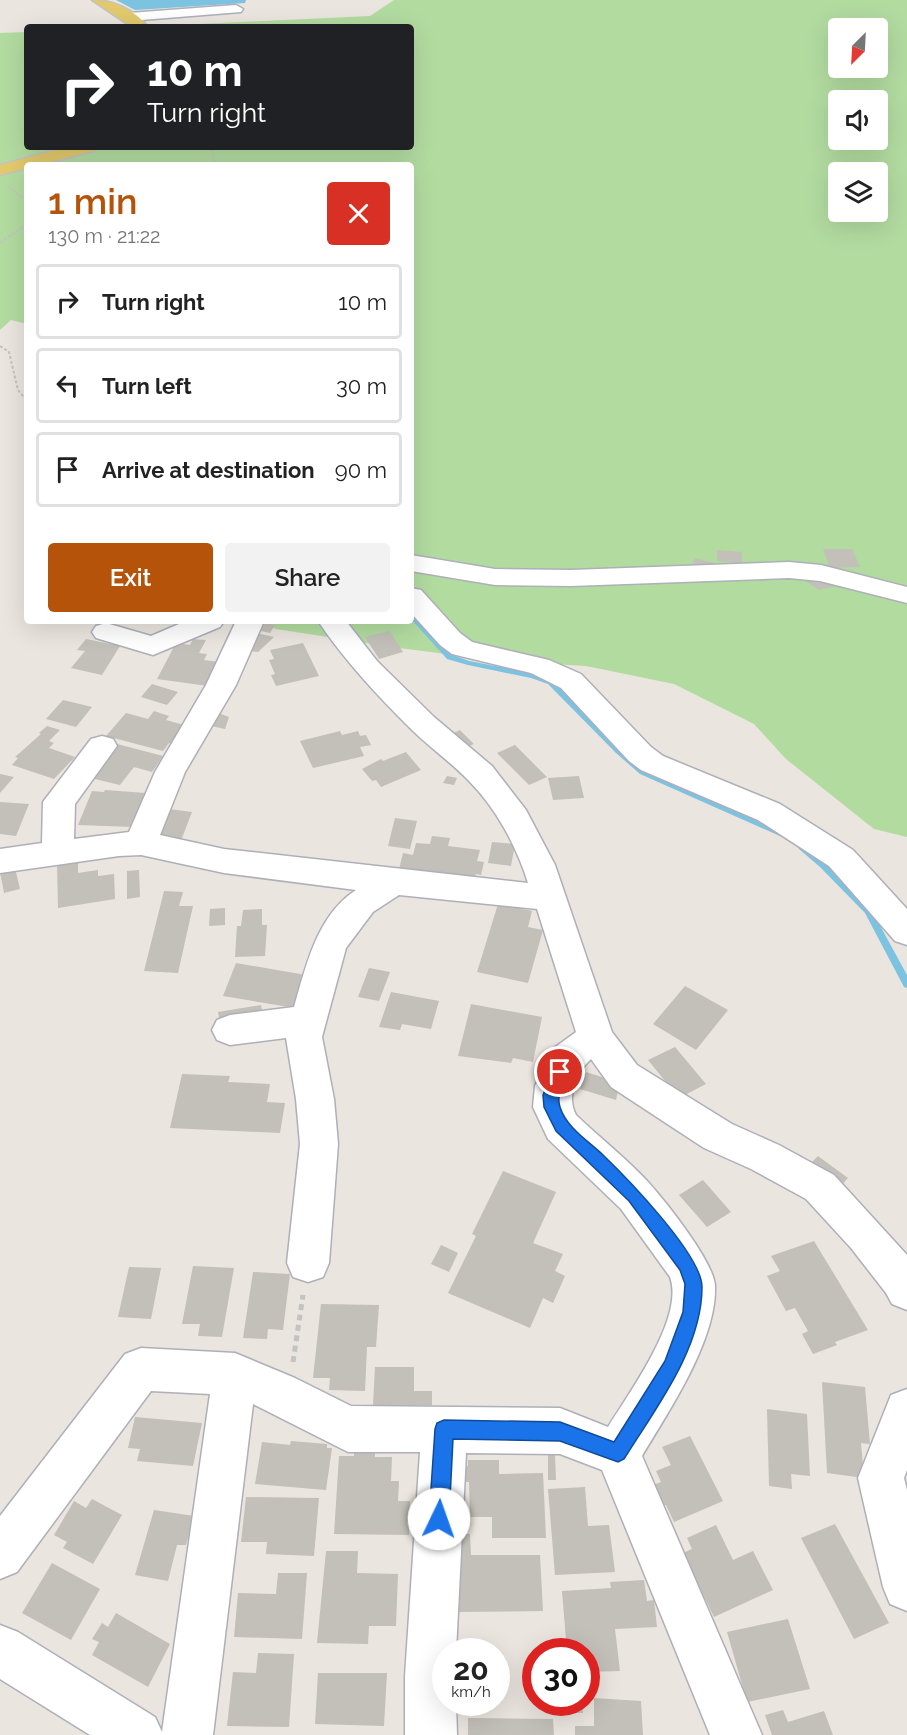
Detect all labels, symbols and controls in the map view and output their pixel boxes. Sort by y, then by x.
north arrow [828,18,888,78]
map controls [828,18,888,222]
text: 10 m [147,47,243,96]
icon: right [48,48,126,126]
button: sound [828,90,888,150]
text: Turn right [147,97,266,128]
button: layers [828,162,888,222]
text: 1 min [48,180,137,222]
button: close [327,182,390,245]
text: 130 m · 21:22 [48,224,161,248]
icon: right [51,285,84,318]
text: Turn right [102,289,205,315]
text: 10 m [338,289,387,315]
icon: left [51,369,84,402]
text: Turn left [102,373,192,399]
text: 30 m [336,373,387,399]
icon: arrive [51,453,84,486]
text: Arrive at destination [102,457,315,483]
text: 90 m [335,457,387,483]
button: Exit [48,543,213,612]
button: Share [225,543,390,612]
pin [534,1046,585,1097]
icon: arrive [543,1055,576,1088]
position arrow [407,1487,471,1551]
speed limit sign: 30 [522,1638,600,1716]
text: 20 [453,1652,489,1687]
text: km/h [451,1683,491,1701]

